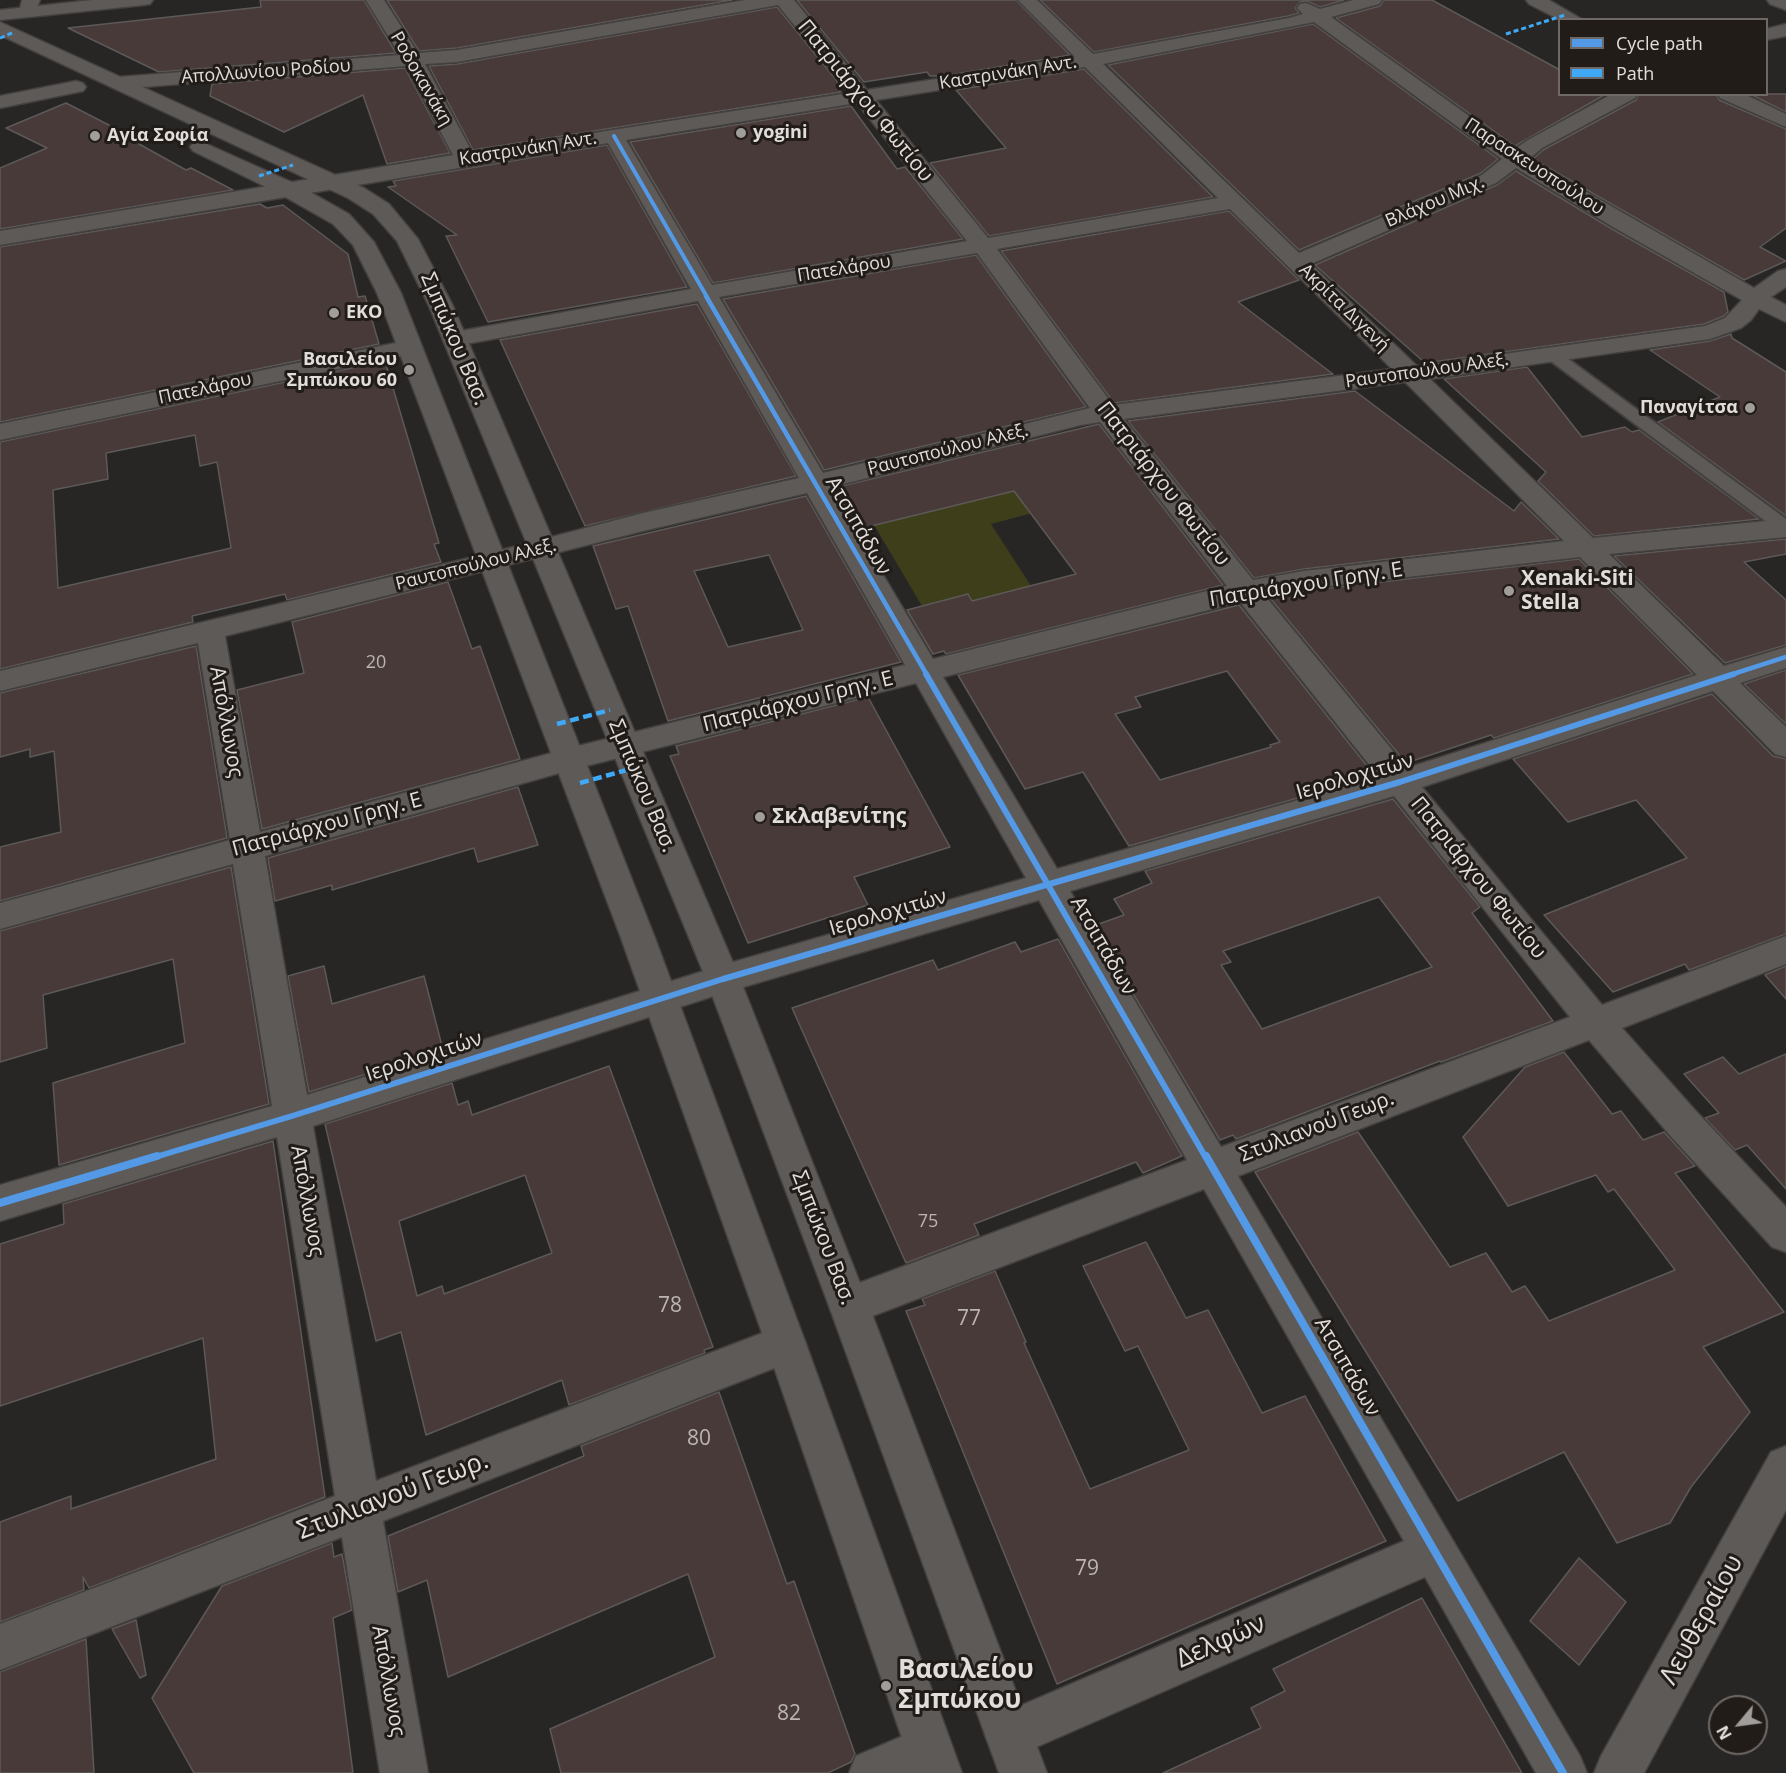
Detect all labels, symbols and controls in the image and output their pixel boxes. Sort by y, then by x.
street label: Πατριάρχου Φωτίου [792,15,938,187]
legend [1558,18,1768,96]
street label: Ροδοκανάκη [385,28,457,130]
text: Cycle path [1616,31,1703,55]
street label: Καστρινάκη Αντ. [938,51,1078,95]
street label: Απολλωνίου Ροδίου [181,55,351,89]
text: Path [1616,61,1654,85]
street label: Παρασκευοπούλου [1460,114,1608,220]
place label: yogini [753,122,807,144]
place label: Αγία Σοφία [107,125,208,147]
marker: yogini [734,126,748,140]
street label: Καστρινάκη Αντ. [458,127,598,171]
marker: Αγία Σοφία [88,129,102,143]
street label: Βλάχου Μιχ. [1382,171,1488,233]
street label: Πατελάρου [796,251,892,287]
street label: Ακρίτα Διγενή [1294,260,1394,356]
street label: Σμπώκου Βασ. [415,269,493,409]
place label: ΕΚΟ [346,302,382,324]
marker: ΕΚΟ [327,306,341,320]
place label: Βασιλείου Σμπώκου 60 [286,349,397,392]
street label: Ραυτοπούλου Αλεξ. [1344,349,1510,393]
marker: Βασιλείου Σμπώκου 60 [402,363,416,377]
street label: Πατελάρου [157,369,253,409]
street label: Πατριάρχου Φωτίου [1091,397,1235,571]
place label: Παναγίτσα [1640,397,1738,419]
marker: Παναγίτσα [1743,401,1757,415]
street label: Ραυτοπούλου Αλεξ. [866,420,1030,480]
street label: Ατσιπάδων [820,472,896,580]
street label: Ραυτοπούλου Αλεξ. [394,535,558,595]
street label: Πατριάρχου Γρηγ. Ε [1208,557,1404,613]
place label: Xenaki-Siti Stella [1521,566,1634,616]
marker: Xenaki-Siti Stella [1502,584,1516,598]
house number: 20 [366,652,386,674]
street label: Απόλλωνος [204,664,248,780]
street label: Πατριάρχου Γρηγ. Ε [700,666,896,738]
street label: Σμπώκου Βασ. [603,716,681,856]
street label: Ιερολοχιτών [1293,748,1417,806]
street label: Πατριάρχου Γρηγ. Ε [229,788,425,862]
street label: Πατριάρχου Φωτίου [1405,792,1551,964]
place label: Σκλαβενίτης [772,804,906,830]
marker: Σκλαβενίτης [753,810,767,824]
street label: Ιερολοχιτών [826,884,950,942]
street label: Ατσιπάδων [1065,892,1141,1000]
street label: Ιερολοχιτών [363,1026,485,1088]
street label: Στυλιανού Γεωρ. [1236,1086,1398,1168]
street label: Απόλλωνος [285,1143,329,1259]
street label: Σμπώκου Βασ. [786,1167,860,1309]
house number: 75 [918,1211,938,1233]
house number: 78 [658,1293,682,1319]
house number: 77 [957,1306,981,1332]
street label: Ατσιπάδων [1309,1313,1385,1421]
house number: 80 [687,1426,711,1452]
street label: Στυλιανού Γεωρ. [293,1445,493,1547]
street label: Λευθεραίου [1654,1550,1750,1690]
house number: 79 [1075,1556,1099,1582]
street label: Δελφών [1172,1609,1270,1675]
street label: Απόλλωνος [366,1623,410,1739]
place label: Βασιλείου Σμπώκου [898,1655,1034,1716]
marker: Βασιλείου Σμπώκου [879,1679,893,1693]
north arrow [1708,1695,1768,1755]
house number: 82 [777,1701,801,1727]
text: N [1711,1722,1737,1744]

